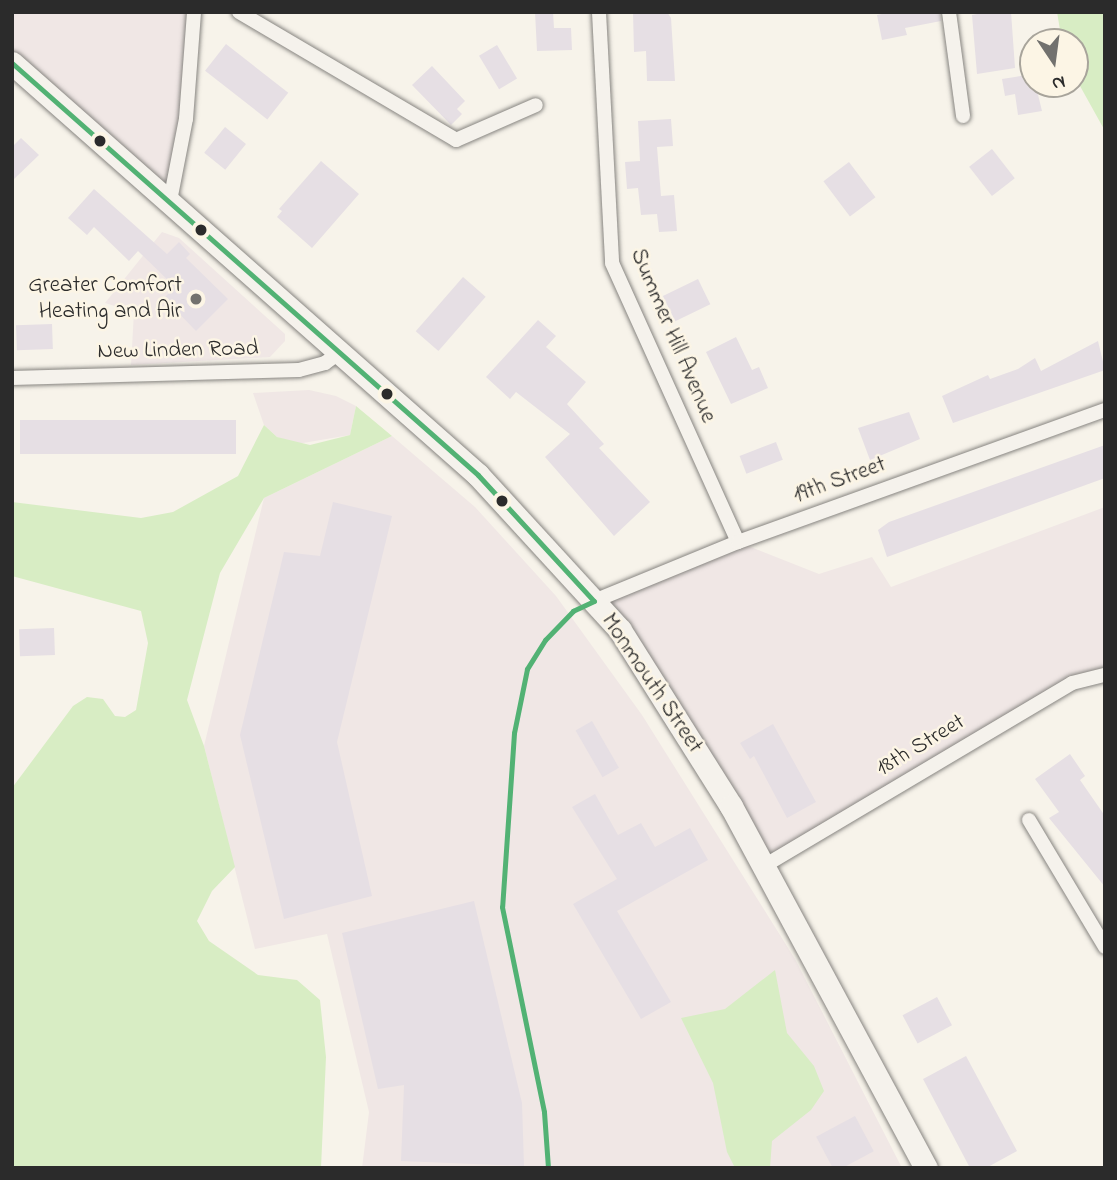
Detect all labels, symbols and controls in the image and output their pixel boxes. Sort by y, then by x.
north arrow [1019,28,1089,98]
text: N [1049,67,1068,97]
unlabelled marker [93,134,107,148]
unlabelled marker [194,223,208,237]
street label: Summer Hill Avenue [623,245,721,427]
place label: Greater Comfort Heating and Air [28,272,182,326]
marker: Greater Comfort Heating and Air [188,291,204,307]
street label: New Linden Road [97,336,259,366]
unlabelled marker [380,387,394,401]
street label: 19th Street [790,452,890,510]
unlabelled marker [495,494,509,508]
street label: Monmouth Street [594,609,708,759]
street label: 18th Street [872,709,970,783]

